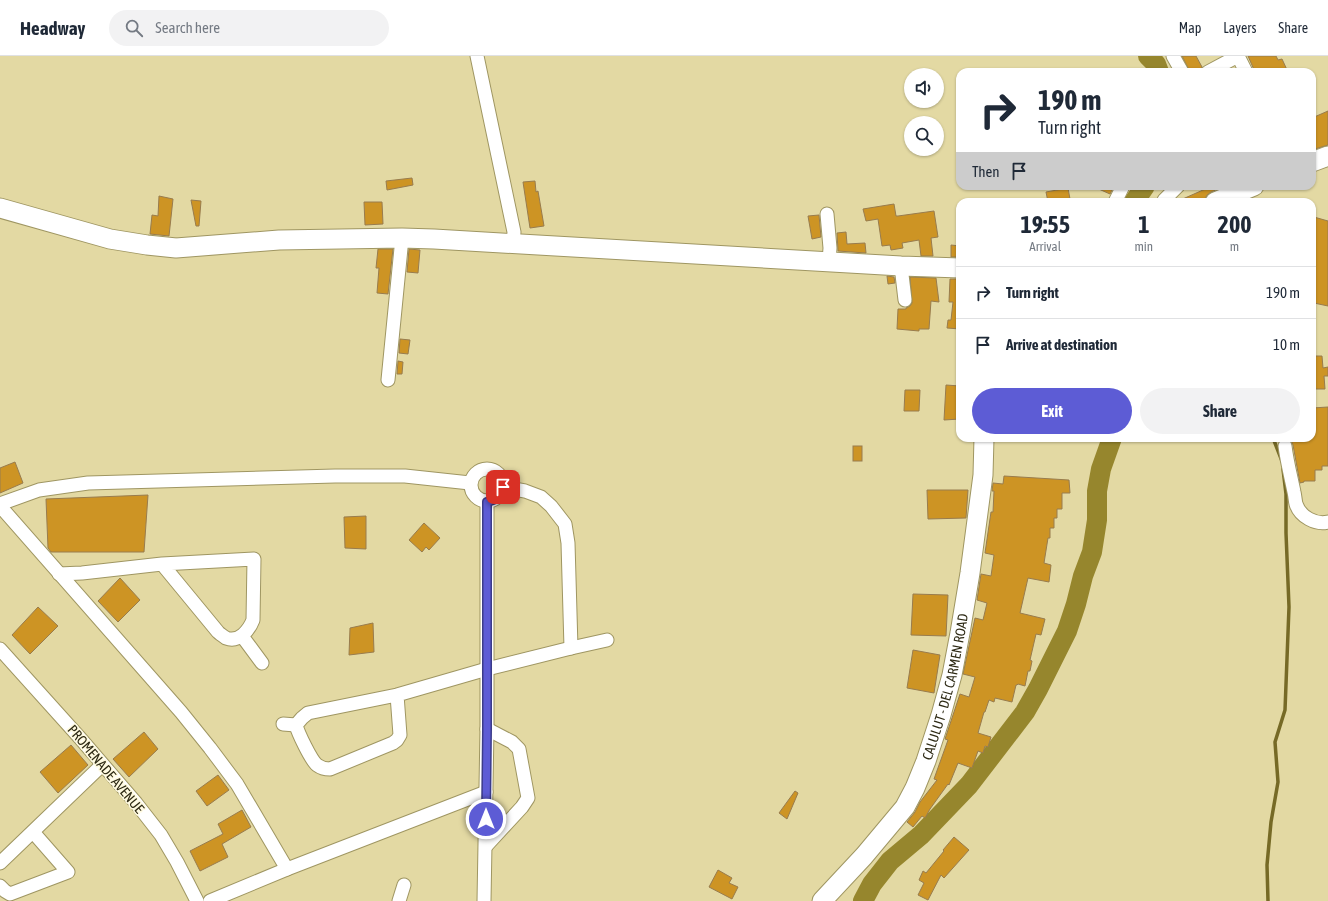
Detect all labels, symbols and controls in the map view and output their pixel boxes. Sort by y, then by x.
search box [109,10,389,46]
text: Headway [20,17,85,39]
icon: search [123,17,145,39]
text: Search here [155,19,220,36]
text: Map [1179,20,1201,36]
text: Layers [1223,20,1256,36]
text: Share [1278,20,1308,36]
map controls [904,68,944,156]
button: sound [904,68,944,108]
icon: right [972,84,1024,136]
text: 190 m [1038,84,1101,116]
button: search [904,116,944,156]
text: Turn right [1038,117,1101,138]
icon: arrive [1008,160,1030,182]
text: Then [972,163,1000,180]
text: 19:55 [1021,211,1070,238]
text: 1 [1138,211,1149,238]
text: 200 [1218,211,1251,238]
text: Arrival [1029,239,1061,254]
text: min [1134,239,1153,254]
text: m [1230,239,1239,254]
icon: right [972,282,994,304]
text: Turn right [1006,284,1059,301]
text: 190 m [1266,284,1300,301]
icon: arrive [972,334,994,356]
text: Arrive at destination [1006,336,1117,353]
text: 10 m [1273,336,1300,353]
button: Exit [972,388,1132,434]
button: Share [1140,388,1300,434]
pin [486,470,520,504]
icon: arrive [492,476,514,498]
street label: CALULUT - DEL CARMEN ROAD [919,612,971,762]
street label: PROMENADE AVENUE [65,722,147,816]
position arrow [465,798,507,840]

